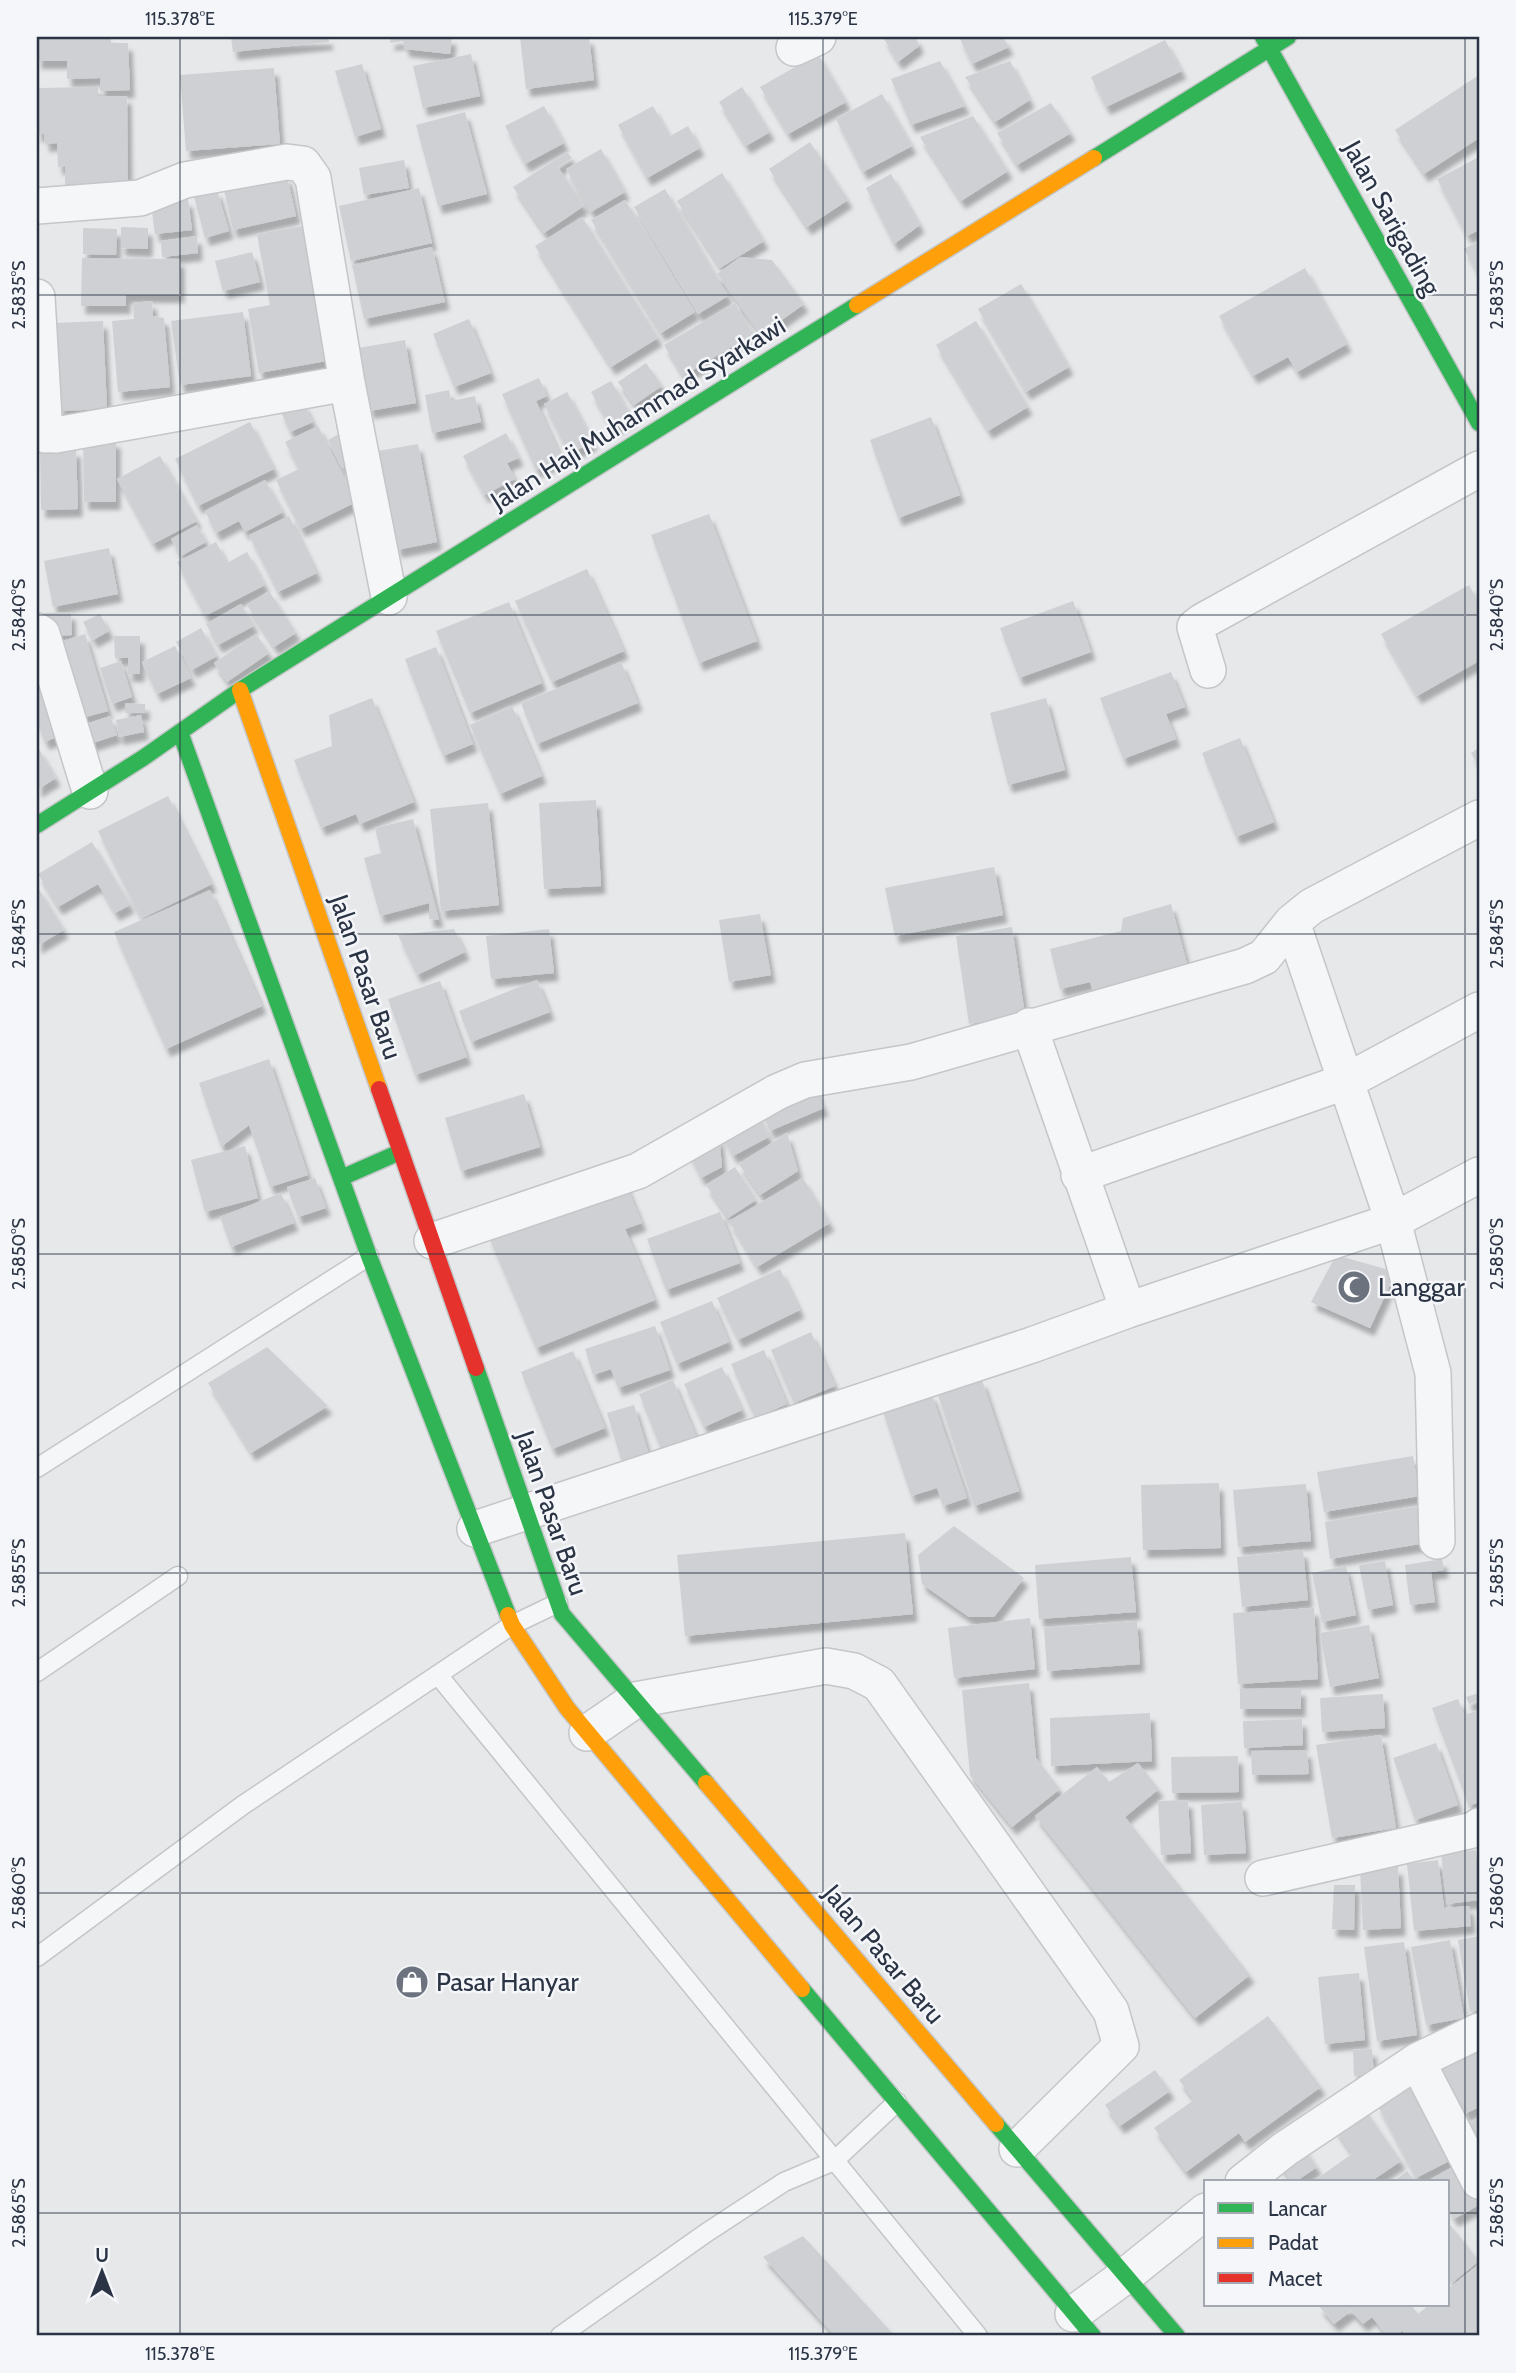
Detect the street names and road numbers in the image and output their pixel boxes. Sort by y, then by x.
street label: Jalan Sarigading [1336,134,1448,302]
street label: Jalan Haji Muhammad Syarkawi [484,309,791,517]
street label: Jalan Pasar Baru [323,890,409,1064]
street label: Jalan Pasar Baru [509,1426,595,1600]
street label: Jalan Pasar Baru [816,1877,952,2030]

